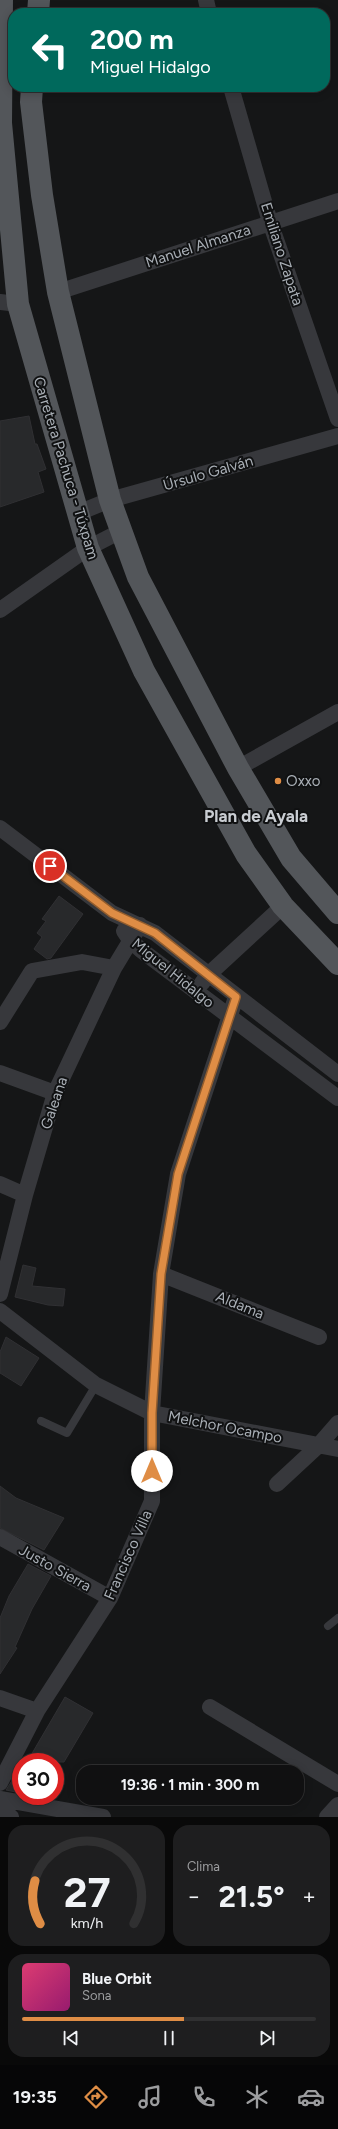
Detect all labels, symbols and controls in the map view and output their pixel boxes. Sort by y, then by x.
text: 200 m [90,22,174,56]
icon: left [24,24,76,76]
text: Miguel Hidalgo [90,56,211,78]
street label: Emiliano Zapata [257,200,307,308]
street label: Manuel Almanza [143,221,253,271]
street label: Carretera Pachuca - Túxpam [30,375,102,561]
street label: Úrsulo Galván [161,452,255,494]
place label: Oxxo [286,772,321,790]
marker: Oxxo [273,776,283,786]
district label: Plan de Ayala [204,806,308,826]
pin [33,849,67,883]
icon: arrive [39,855,61,877]
street label: Miguel Hidalgo [128,934,218,1012]
street label: Galeana [37,1074,71,1132]
street label: Aldama [213,1287,267,1323]
street label: Melchor Ocampo [166,1407,284,1447]
position arrow [131,1450,173,1492]
street label: Francisco Villa [100,1507,156,1603]
street label: Justo Sierra [16,1541,94,1595]
speed limit sign: 30 [12,1753,64,1805]
text: 19:36 · 1 min · 300 m [121,1776,259,1794]
text: Clima [187,1859,220,1874]
text: 27 [63,1866,110,1916]
text: 21.5° [218,1878,285,1915]
text: − [187,1883,201,1910]
text: + [302,1883,316,1910]
text: km/h [70,1913,103,1931]
text: Blue Orbit [82,1970,152,1988]
text: Sona [82,1988,111,2003]
icon: previous [60,2027,82,2049]
icon: pause [158,2027,180,2049]
icon: next [256,2027,278,2049]
icon: directions [82,2083,110,2111]
icon: music [136,2083,164,2111]
icon: phone [190,2083,218,2111]
icon: climate [243,2083,271,2111]
icon: car [297,2083,325,2111]
text: 19:35 [13,2086,57,2108]

